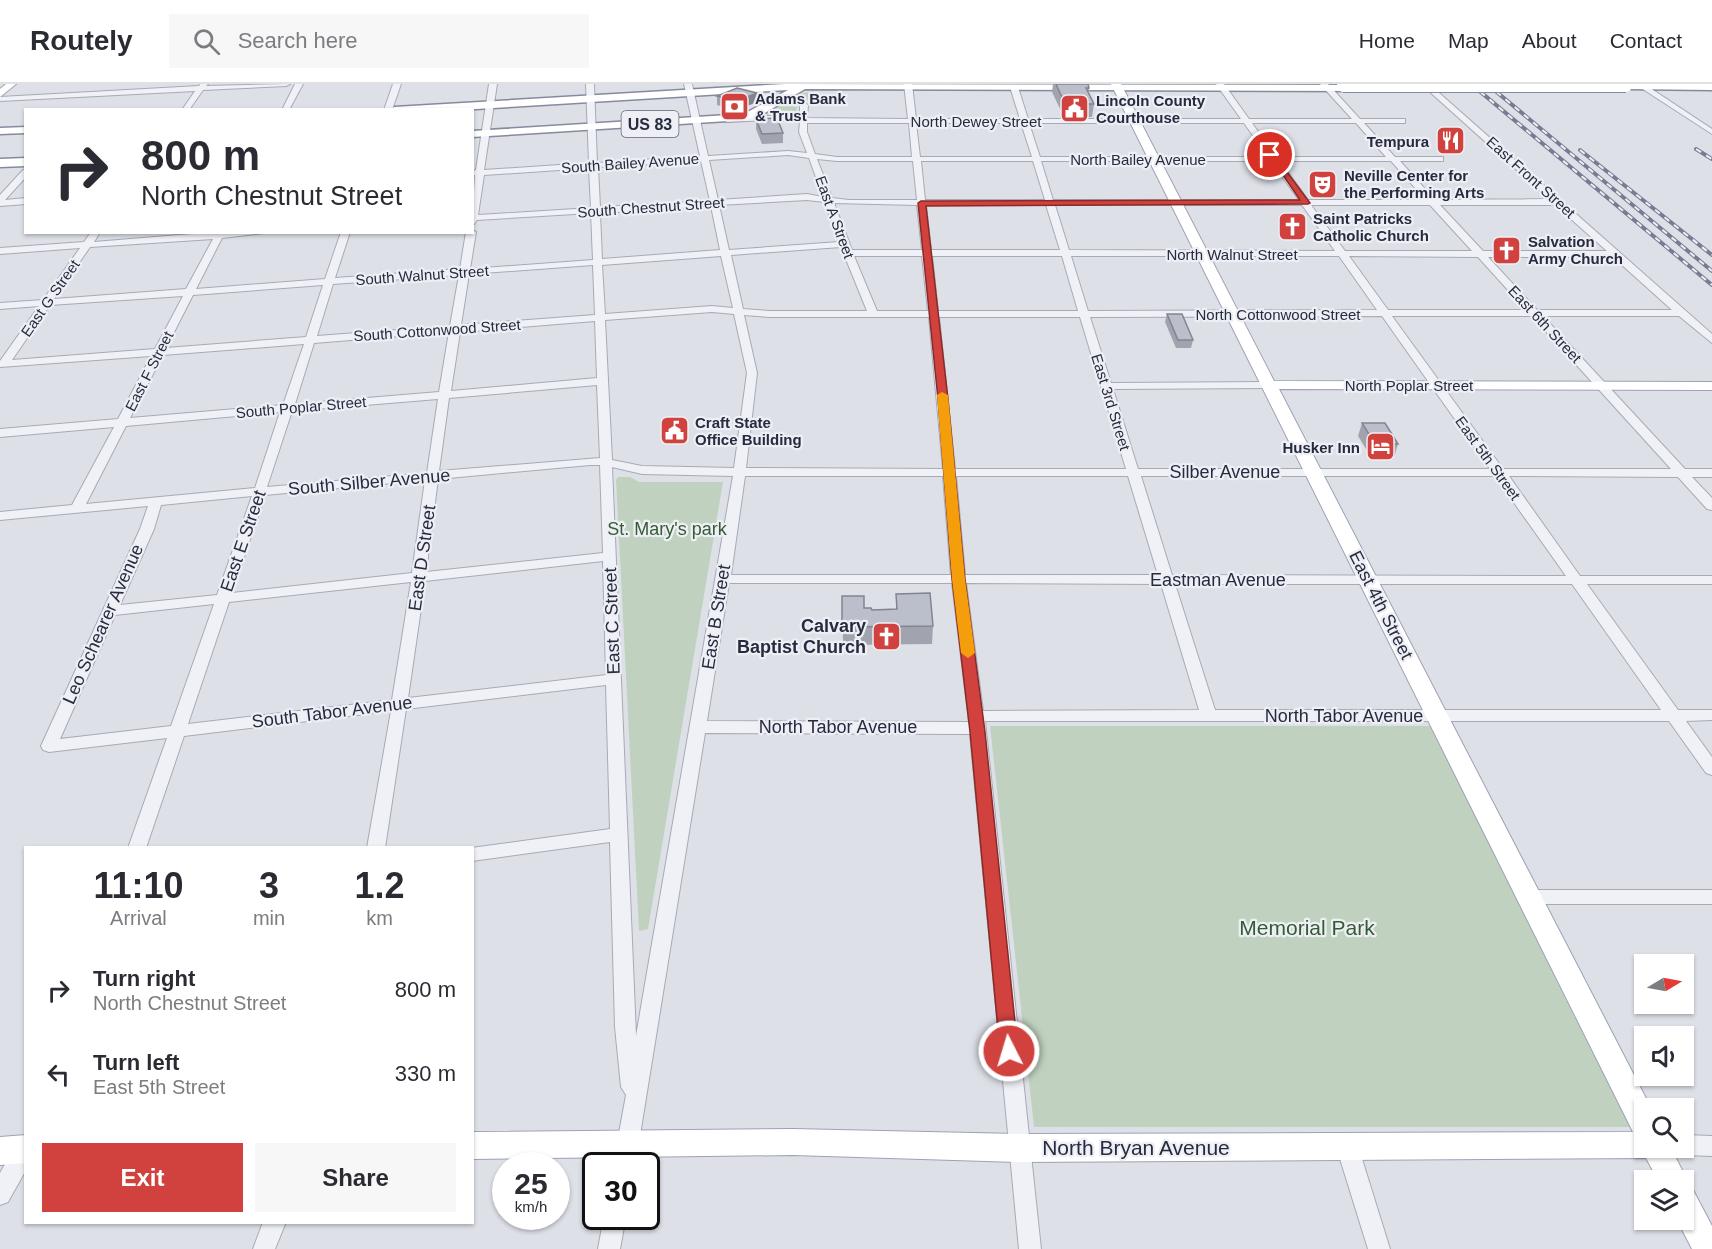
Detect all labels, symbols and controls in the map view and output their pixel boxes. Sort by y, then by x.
search box [169,14,589,68]
text: Routely [30,25,133,56]
icon: search [190,25,223,58]
text: Search here [238,28,358,53]
text: Home [1359,29,1415,52]
text: Map [1448,29,1489,52]
text: About [1522,29,1577,52]
text: Contact [1610,29,1682,52]
place label: Adams Bank & Trust [755,90,847,124]
bank icon: Adams Bank & Trust [718,91,750,123]
place label: Lincoln County Courthouse [1096,92,1206,126]
public building icon: Lincoln County Courthouse [1059,93,1091,125]
road number: US 83 [622,111,678,137]
street label: North Dewey Street [911,113,1042,130]
restaurant icon: Tempura [1434,125,1466,157]
pin [1244,129,1295,180]
icon: right [42,132,120,210]
text: 800 m [141,132,260,179]
place label: Tempura [1367,133,1430,150]
street label: East Front Street [1483,133,1579,222]
icon: arrive [1253,138,1286,171]
street label: South Bailey Avenue [560,150,700,176]
street label: North Bailey Avenue [1070,151,1206,168]
place label: Neville Center for the Performing Arts [1344,167,1484,201]
theatre icon: Neville Center for the Performing Arts [1307,168,1339,200]
street label: East A Street [812,173,858,261]
text: North Chestnut Street [141,181,402,211]
street label: South Chestnut Street [577,193,726,221]
place label: Saint Patricks Catholic Church [1313,210,1429,244]
church icon: Saint Patricks Catholic Church [1276,211,1308,243]
place label: Salvation Army Church [1528,233,1623,267]
church icon: Salvation Army Church [1491,234,1523,266]
street label: North Walnut Street [1166,246,1298,263]
street label: East G Street [17,256,83,340]
street label: South Walnut Street [355,262,490,288]
street label: East 6th Street [1505,282,1586,367]
street label: North Cottonwood Street [1195,306,1361,323]
street label: South Cottonwood Street [353,316,522,344]
street label: East F Street [122,327,177,414]
street label: East 3rd Street [1088,352,1134,453]
street label: North Poplar Street [1345,377,1474,394]
street label: South Poplar Street [235,393,368,421]
street label: East 5th Street [1452,413,1525,504]
place label: Craft State Office Building [695,414,802,448]
public building icon: Craft State Office Building [658,415,690,447]
hotel icon: Husker Inn [1365,431,1397,463]
place label: Husker Inn [1282,439,1360,456]
street label: Silber Avenue [1170,462,1280,482]
street label: South Silber Avenue [287,465,451,499]
street label: East E Street [216,488,270,594]
street label: East D Street [405,504,439,612]
park label: St. Mary's park [607,519,728,539]
street label: Leo Schearer Avenue [59,541,147,707]
street label: East 4th Street [1345,547,1417,663]
street label: East B Street [698,563,734,671]
street label: East C Street [600,567,624,675]
street label: Eastman Avenue [1150,570,1286,590]
place label: Calvary Baptist Church [737,616,866,657]
church icon: Calvary Baptist Church [871,620,903,652]
street label: South Tabor Avenue [251,692,413,732]
street label: North Tabor Avenue [1265,706,1423,726]
street label: North Tabor Avenue [759,717,917,737]
text: 11:10 [93,865,184,906]
text: 3 [259,865,279,906]
text: 1.2 [355,865,405,906]
text: Arrival [110,907,167,929]
text: min [253,907,285,929]
text: km [366,907,393,929]
park label: Memorial Park [1239,916,1375,939]
north arrow [1634,954,1694,1014]
map controls [1634,954,1694,1230]
text: Turn right [93,966,195,991]
icon: right [42,974,75,1007]
text: 800 m [395,977,456,1002]
text: North Chestnut Street [93,992,286,1014]
position arrow [977,1019,1041,1083]
button: sound [1634,1026,1694,1086]
text: Turn left [93,1050,179,1075]
icon: left [42,1058,75,1091]
text: 330 m [395,1061,456,1086]
text: East 5th Street [93,1076,225,1098]
button: search [1634,1098,1694,1158]
street label: North Bryan Avenue [1042,1136,1230,1159]
button: Exit [42,1143,243,1212]
button: Share [255,1143,456,1212]
speed limit sign: 30 [582,1152,660,1230]
text: 25 [514,1167,548,1200]
button: layers [1634,1170,1694,1230]
text: km/h [515,1198,547,1215]

